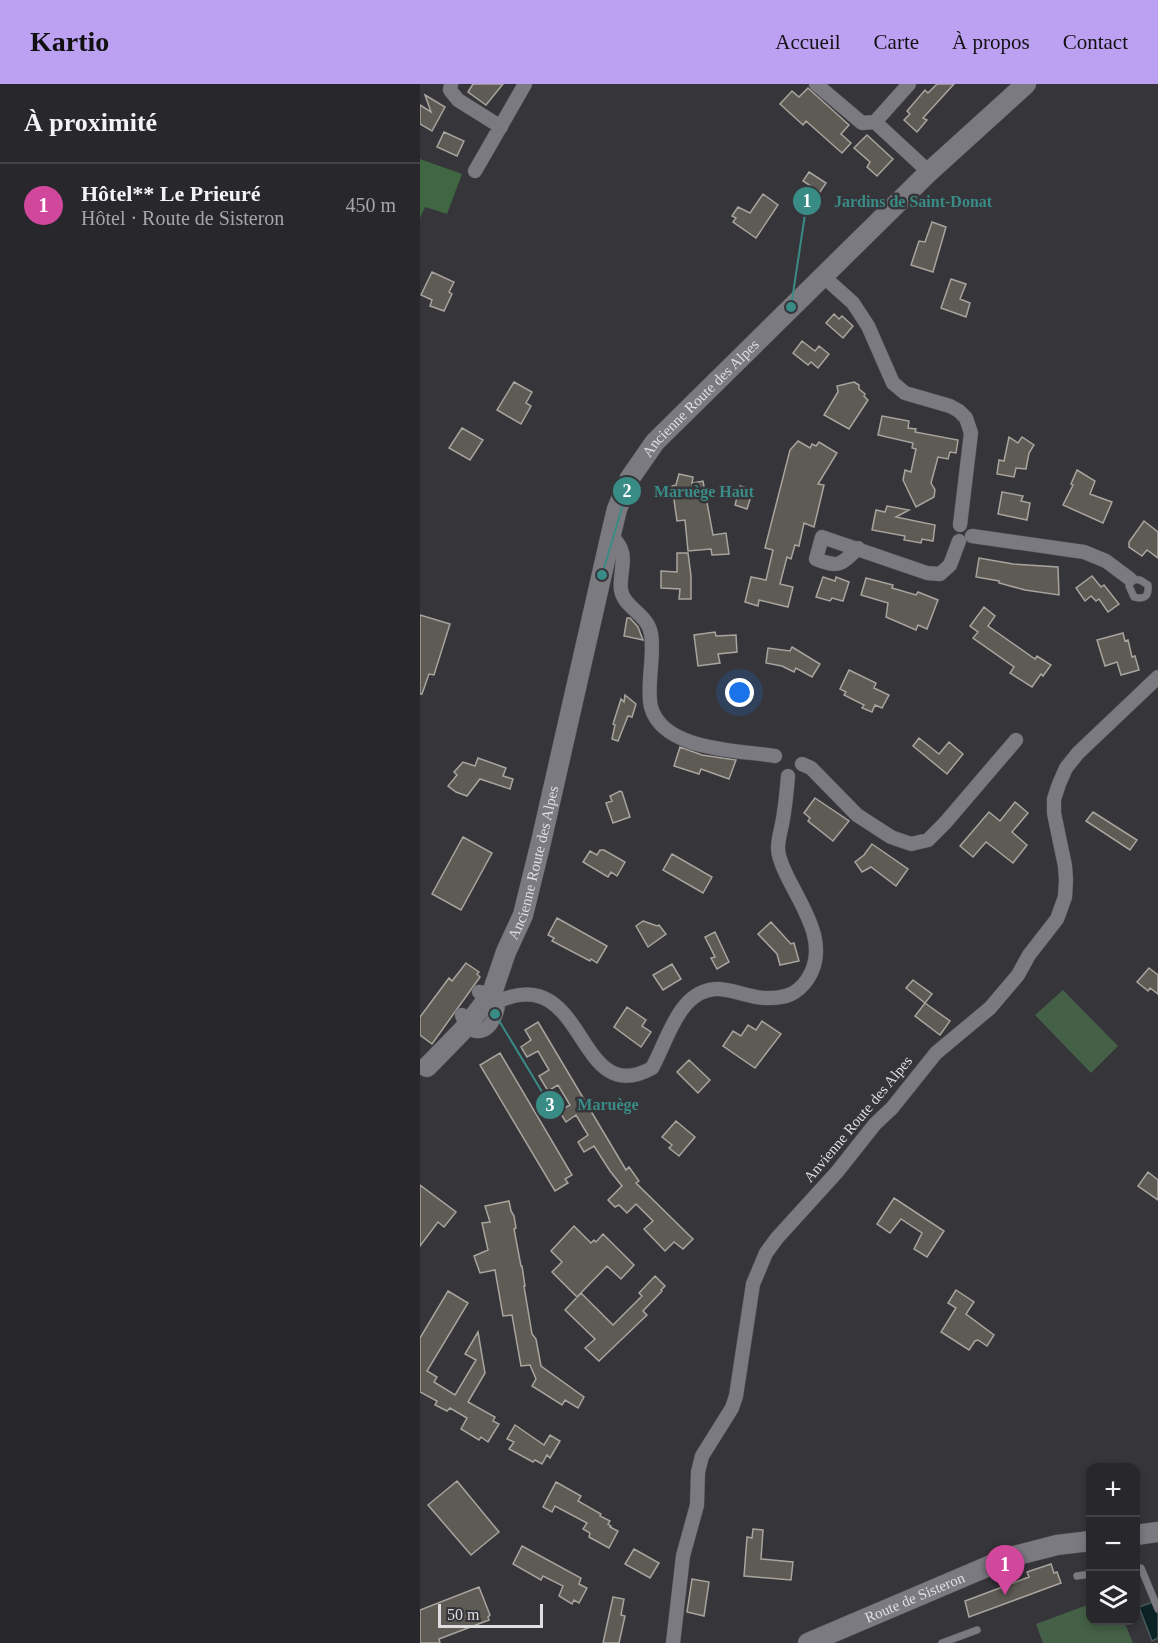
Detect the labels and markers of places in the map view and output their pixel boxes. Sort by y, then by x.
callout: Jardins de Saint-Donat [792,184,1004,218]
callout: Maruège Haut [612,474,766,508]
callout: Maruège [535,1088,650,1122]
pin: 1 [986,1546,1024,1595]

